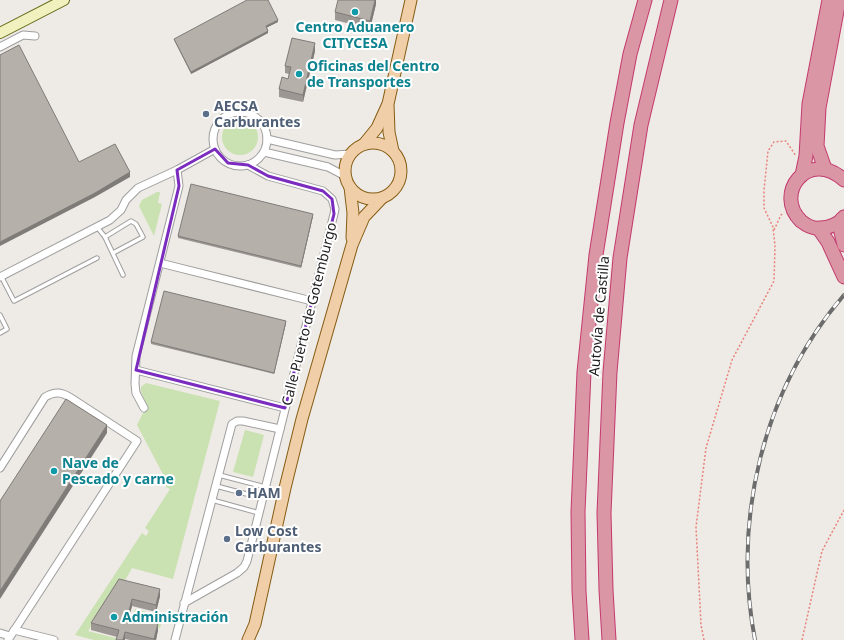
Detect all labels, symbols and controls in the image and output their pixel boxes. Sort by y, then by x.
marker: Centro Aduanero CITYCESA [350,7,360,17]
place label: Centro Aduanero CITYCESA [295,17,415,52]
place label: Oficinas del Centro de Transportes [307,56,440,91]
marker: Oficinas del Centro de Transportes [294,69,304,79]
place label: AECSA Carburantes [214,96,301,131]
marker: AECSA Carburantes [201,109,211,119]
street label: Calle Puerto de Gotemburgo [277,220,341,408]
street label: Autovía de Castilla [584,255,613,377]
place label: Nave de Pescado y carne [62,453,174,488]
marker: Nave de Pescado y carne [49,466,59,476]
place label: HAM [247,483,281,502]
marker: HAM [234,488,244,498]
place label: Low Cost Carburantes [235,521,322,556]
marker: Low Cost Carburantes [222,534,232,544]
place label: Administración [122,607,228,626]
marker: Administración [109,612,119,622]

